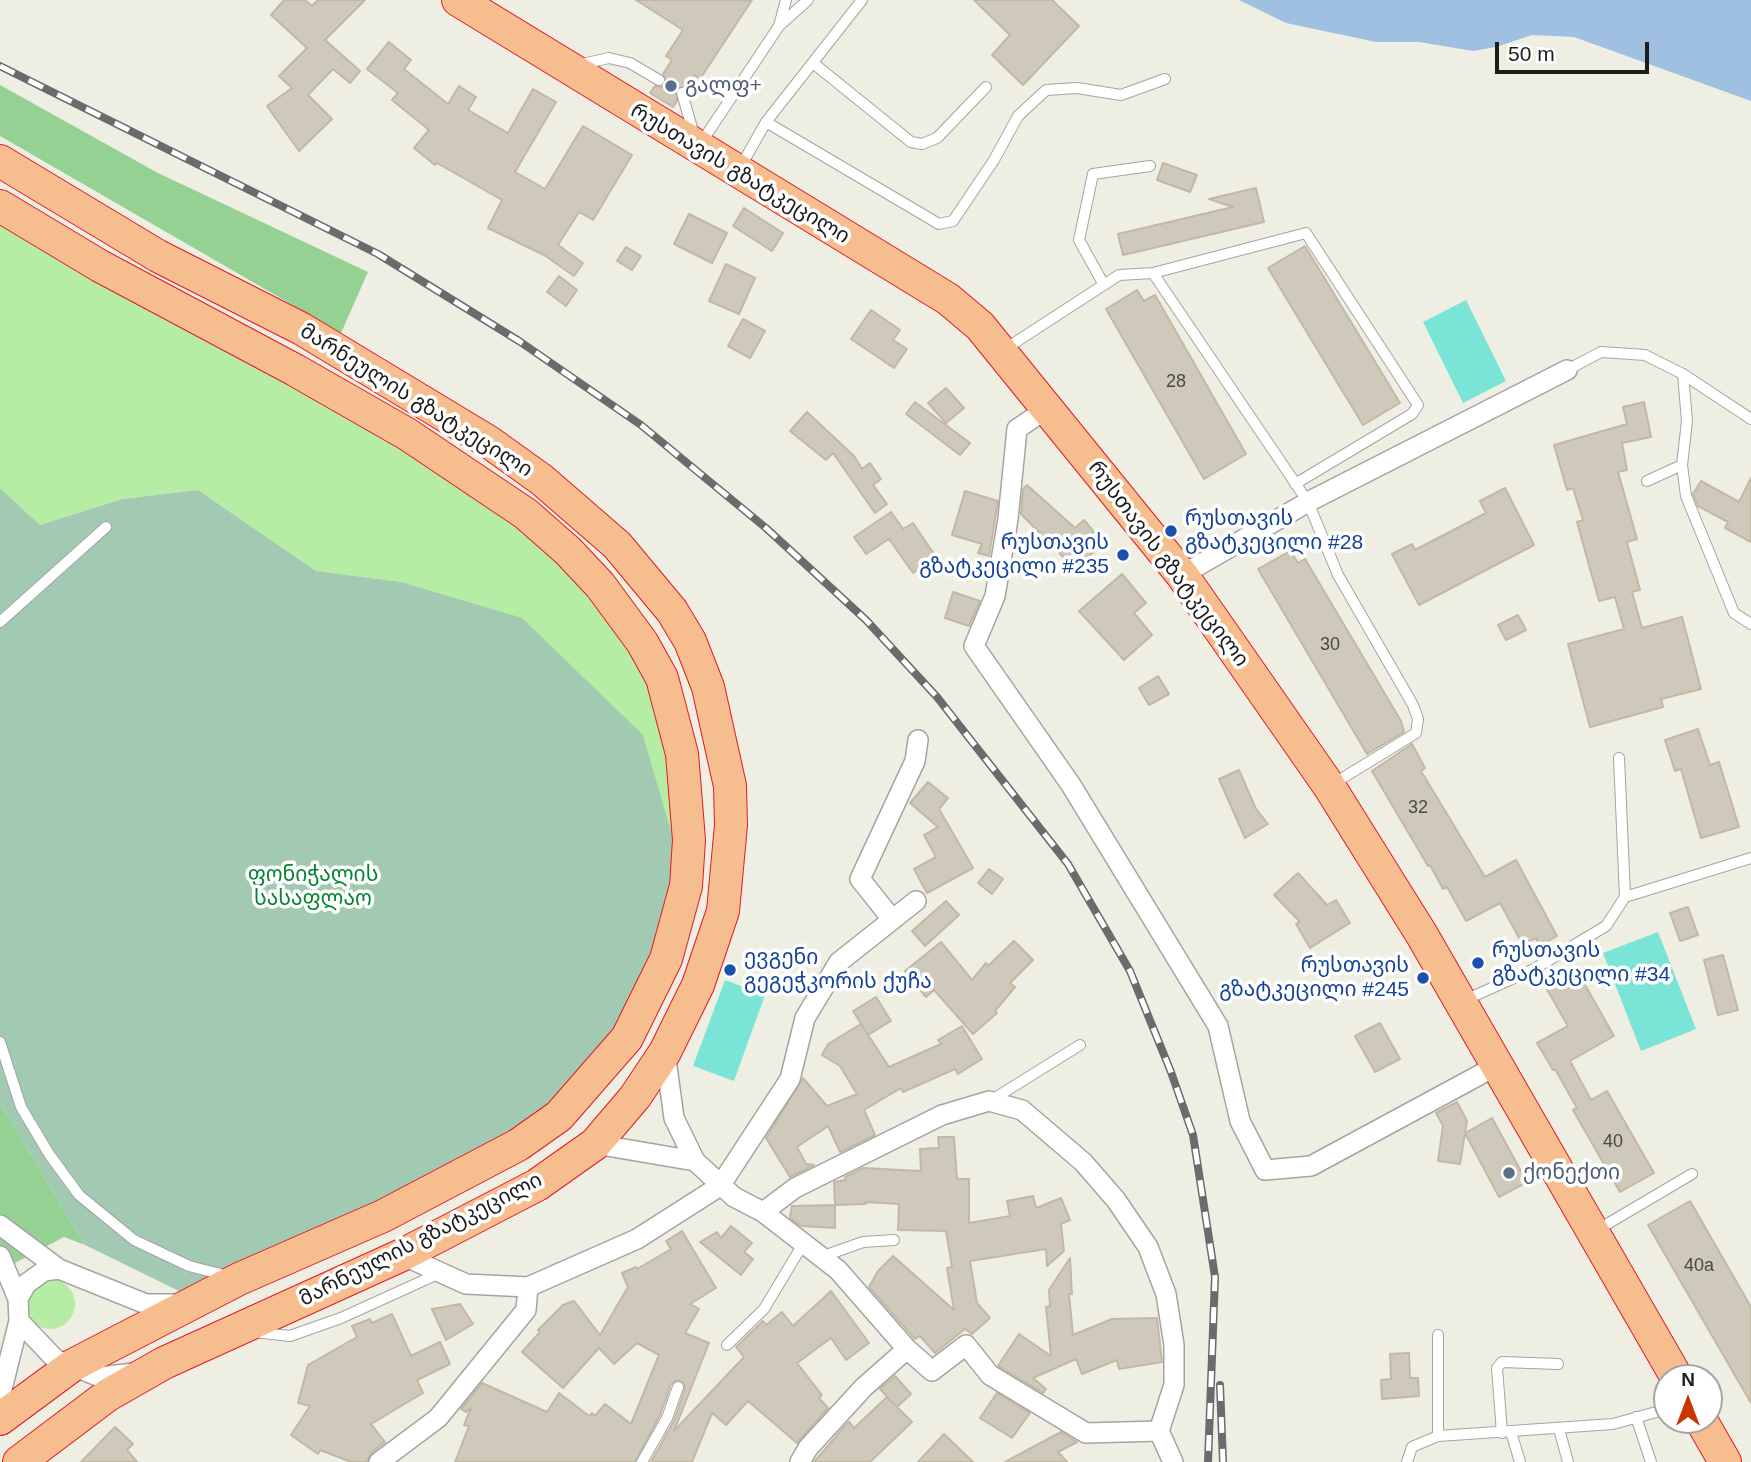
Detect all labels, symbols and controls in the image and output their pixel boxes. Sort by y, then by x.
scale bar [1499,28,1653,72]
text: 50 m [1508,42,1555,65]
place label: გალფ+ [685,73,762,99]
marker: გალფ+ [663,78,679,94]
street label: რუსთავის გზატკეცილი [626,99,854,249]
street label: მარნეულის გზატკეცილი [295,319,537,483]
house number: 28 [1166,371,1186,393]
street label: რუსთავის გზატკეცილი [1082,456,1254,672]
place label: რუსთავის გზატკეცილი #28 [1185,506,1363,556]
marker: რუსთავის გზატკეცილი #28 [1163,523,1179,539]
place label: რუსთავის გზატკეცილი #235 [919,530,1109,580]
marker: რუსთავის გზატკეცილი #235 [1115,547,1131,563]
house number: 30 [1320,634,1340,656]
house number: 32 [1408,797,1428,819]
park label: ფონიჭალის სასაფლაო [248,862,378,912]
place label: რუსთავის გზატკეცილი #34 [1492,938,1670,988]
place label: ევგენი გეგეჭკორის ქუჩა [744,945,932,995]
place label: რუსთავის გზატკეცილი #245 [1219,953,1409,1003]
marker: რუსთავის გზატკეცილი #34 [1470,955,1486,971]
marker: ევგენი გეგეჭკორის ქუჩა [722,962,738,978]
marker: რუსთავის გზატკეცილი #245 [1415,970,1431,986]
house number: 40 [1603,1131,1623,1153]
place label: ქონექთი [1523,1160,1620,1186]
marker: ქონექთი [1501,1165,1517,1181]
street label: მარნეულის გზატკეცილი [295,1168,547,1312]
house number: 40a [1684,1255,1714,1277]
north arrow [1653,1364,1723,1434]
text: N [1681,1369,1695,1390]

